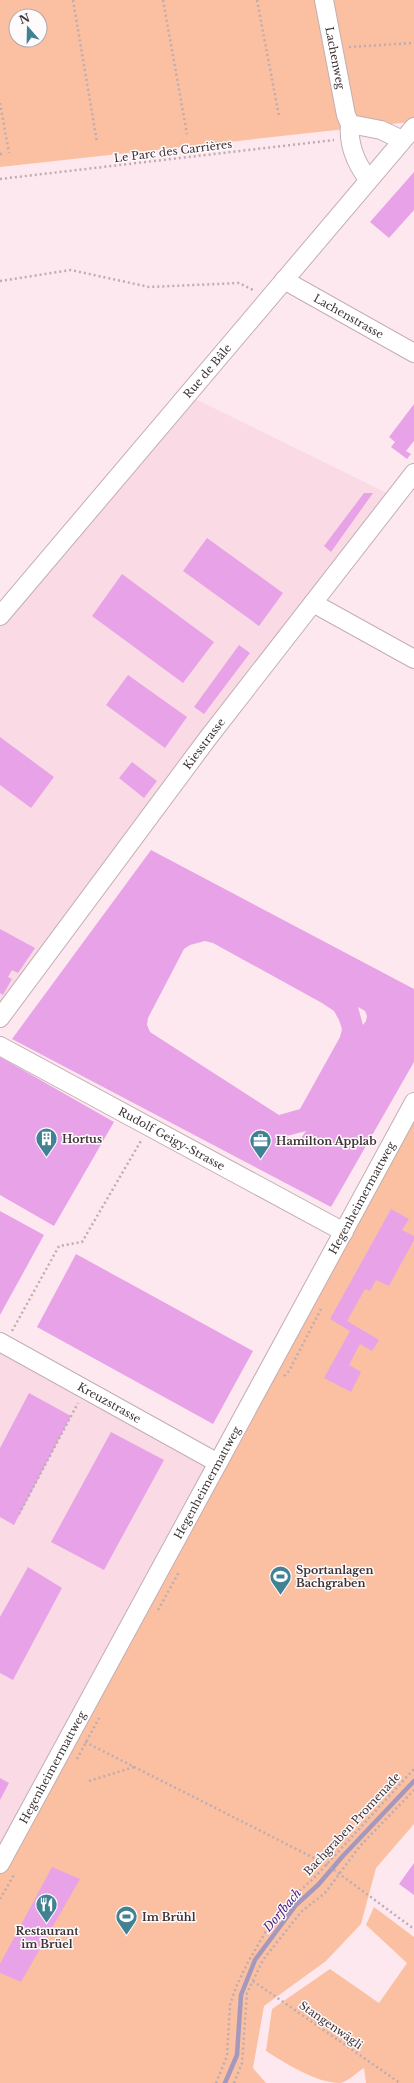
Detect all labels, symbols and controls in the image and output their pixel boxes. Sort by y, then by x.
north arrow [8,8,48,48]
text: N [17,10,32,27]
street label: Lachenweg [322,26,348,91]
street label: Le Parc des Carrières [113,137,233,165]
street label: Lachenstrasse [311,291,386,342]
street label: Rue de Bâle [180,341,234,401]
street label: Kiesstrasse [180,715,228,772]
street label: Rudolf Geigy-Strasse [116,1104,227,1173]
building icon: Hortus [33,1126,59,1159]
office icon: Hamilton Applab [247,1128,273,1161]
place label: Hortus [62,1132,102,1146]
place label: Hamilton Applab [276,1134,377,1148]
street label: Hegenheimermattweg [326,1139,398,1257]
street label: Kreuzstrasse [75,1379,143,1426]
street label: Hegenheimermattweg [171,1424,244,1541]
sports icon: Sportanlagen Bachgraben [267,1563,293,1596]
place label: Sportanlagen Bachgraben [296,1563,373,1590]
street label: Hegenheimermattweg [16,1708,89,1826]
street label: Bachgraben Promenade [301,1770,403,1878]
water label: Dorfbach [259,1885,304,1935]
restaurant icon: Restaurant im Brüel [34,1892,60,1925]
sports icon: Im Brühl [114,1904,140,1937]
place label: Im Brühl [142,1910,196,1924]
place label: Restaurant im Brüel [16,1924,79,1951]
street label: Stangenwägli [297,1998,366,2052]

